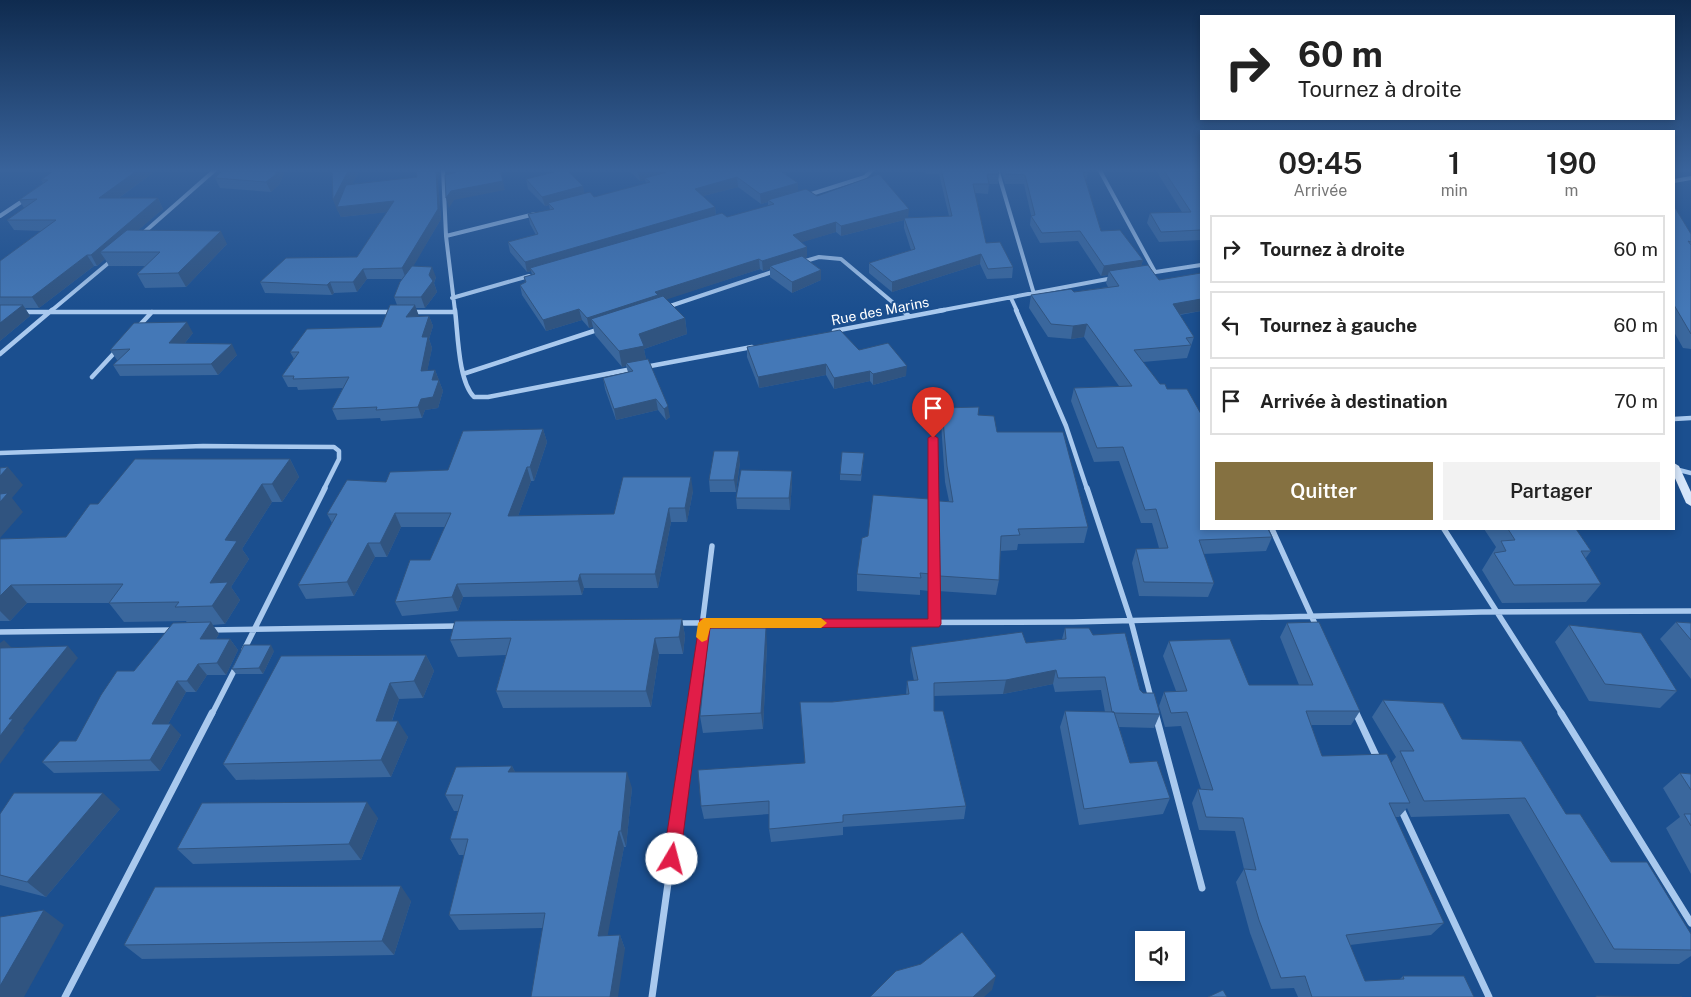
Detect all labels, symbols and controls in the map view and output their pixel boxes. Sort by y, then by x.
text: 60 m [1298,34,1383,75]
icon: right [1215,35,1280,100]
text: Tournez à droite [1298,76,1462,102]
text: 09:45 [1278,145,1362,181]
text: 1 [1448,145,1461,181]
text: 190 [1546,145,1597,181]
text: Arrivée [1293,181,1347,200]
text: min [1441,181,1468,200]
text: m [1564,181,1578,200]
icon: right [1217,235,1245,263]
text: Tournez à droite [1260,238,1405,260]
text: 60 m [1614,238,1658,260]
street label: Rue des Marins [830,294,930,328]
icon: left [1217,311,1245,339]
text: Tournez à gauche [1260,314,1417,336]
text: 60 m [1614,314,1658,336]
pin [912,387,954,438]
icon: arrive [1217,387,1245,415]
text: Arrivée à destination [1260,390,1448,412]
text: 70 m [1614,390,1658,412]
icon: arrive [919,394,947,422]
button: Quitter [1215,462,1433,520]
button: Partager [1443,462,1660,520]
position arrow [645,832,697,884]
map controls [1135,931,1185,981]
button: sound [1135,931,1185,981]

